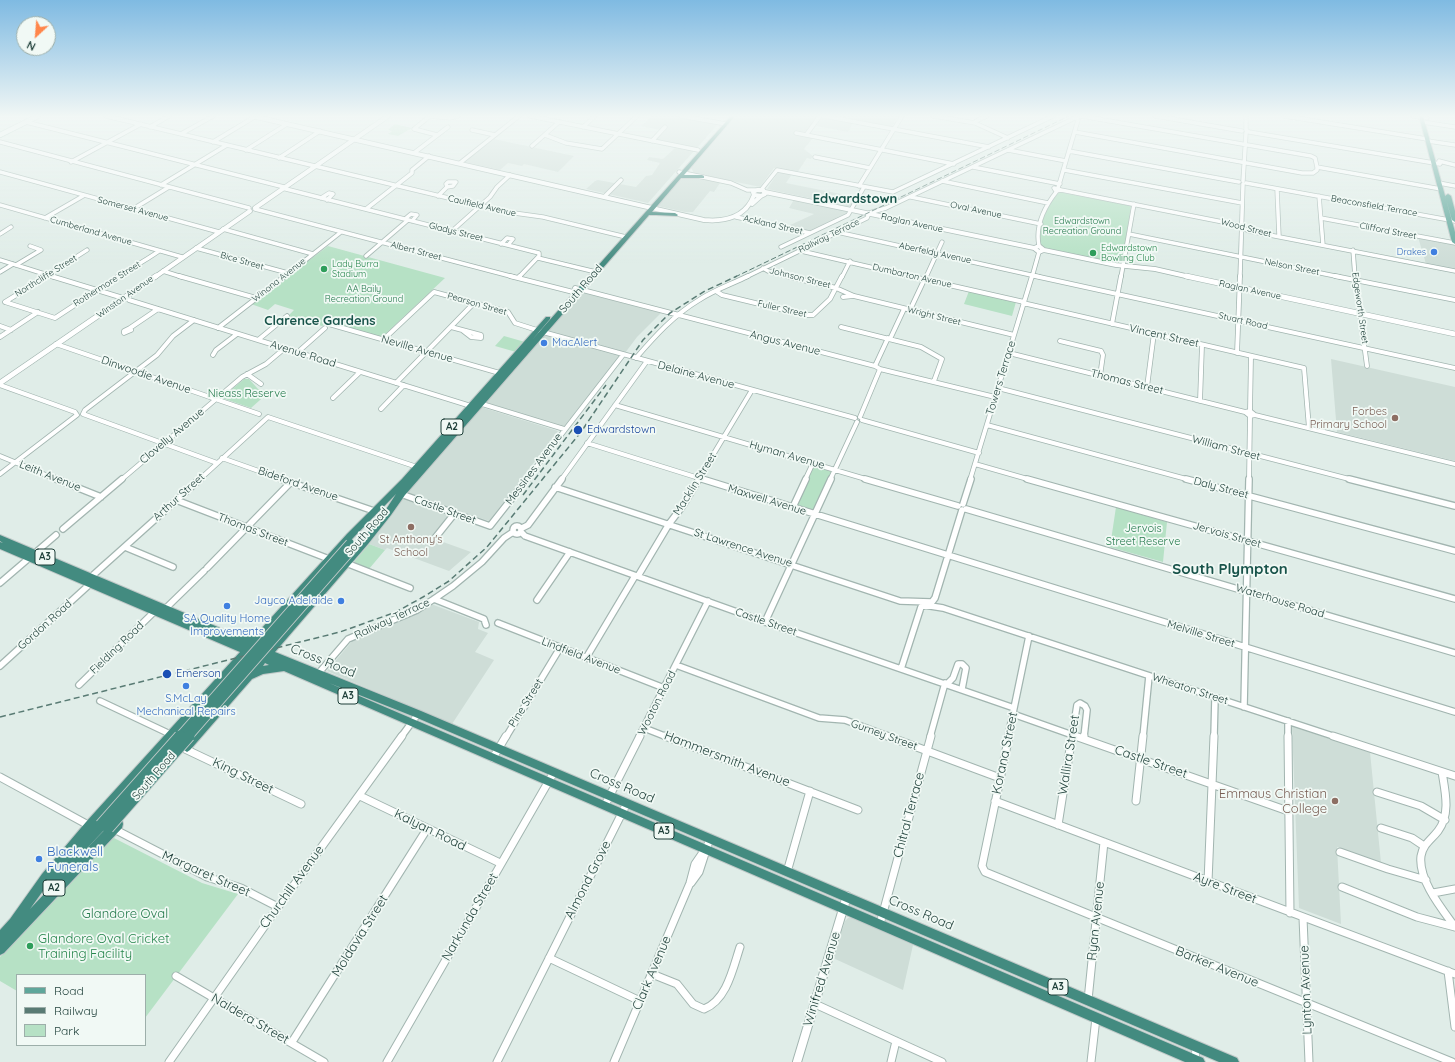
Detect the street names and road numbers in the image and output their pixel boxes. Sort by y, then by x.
street label: Caulfield Avenue [447,193,517,219]
street label: Beaconsfield Terrace [1330,193,1418,219]
street label: Somerset Avenue [96,194,170,224]
street label: Oval Avenue [949,199,1003,221]
street label: Raglan Avenue [880,211,944,235]
street label: Ackland Street [742,213,804,237]
street label: Cumberland Avenue [49,214,133,248]
street label: Wood Street [1219,216,1273,240]
street label: Railway Terrace [797,217,861,255]
street label: Gladys Street [428,220,484,244]
street label: Clifford Street [1359,220,1417,242]
street label: Albert Street [389,239,443,263]
street label: Aberfeldy Avenue [898,240,972,266]
street label: Bice Street [219,250,265,272]
street label: Northcliffe Street [13,253,79,299]
street label: Winona Avenue [250,256,308,304]
street label: Nelson Street [1264,256,1320,278]
street label: Rothermore Street [71,259,143,309]
street label: South Road [557,262,605,316]
street label: Dumbarton Avenue [871,262,953,290]
street label: Johnson Street [768,265,832,291]
street label: Edgeworth Street [1350,272,1370,344]
street label: Winston Avenue [94,273,156,321]
street label: Raglan Avenue [1218,278,1282,302]
street label: Pearson Street [446,290,508,318]
street label: Fuller Street [757,298,807,320]
street label: Wright Street [906,304,962,328]
street label: Stuart Road [1217,310,1269,332]
street label: Vincent Street [1128,322,1200,350]
street label: Angus Avenue [748,328,822,358]
street label: Neville Avenue [380,332,454,366]
street label: Avenue Road [269,338,337,370]
street label: Towers Terrace [983,339,1019,417]
street label: Dinwoodie Avenue [99,353,193,397]
street label: Delaine Avenue [656,358,736,392]
street label: Thomas Street [1089,367,1165,397]
street label: Clovelly Avenue [137,405,207,467]
road number: A2 [441,419,463,435]
street label: Messines Avenue [503,431,565,507]
street label: William Street [1190,433,1262,463]
street label: Hyman Avenue [748,438,826,472]
street label: Macklin Street [670,450,720,518]
street label: Leith Avenue [17,458,83,494]
street label: Bideford Avenue [256,464,340,504]
street label: Arthur Street [150,470,208,524]
street label: Daly Street [1192,474,1250,502]
street label: Maxwell Avenue [726,482,808,518]
street label: Castle Street [412,493,478,527]
street label: South Road [343,505,391,559]
street label: Thomas Street [216,510,290,550]
street label: Jervois Street [1191,519,1263,551]
street label: St Lawrence Avenue [692,526,794,570]
road number: A3 [35,549,55,565]
street label: Waterhouse Road [1234,581,1326,621]
street label: Railway Terrace [352,596,432,642]
street label: Gordon Road [15,597,75,653]
street label: Castle Street [733,605,799,639]
street label: Melville Street [1166,617,1236,651]
street label: Fielding Road [87,619,147,677]
street label: Lindfield Avenue [540,635,622,677]
street label: Cross Road [288,641,358,681]
street label: Wooton Road [635,668,679,738]
street label: Wheaton Street [1150,670,1230,708]
street label: Pine Street [506,676,546,730]
road number: A3 [338,688,358,704]
street label: Korana Street [989,711,1021,795]
street label: Wallira Street [1055,714,1083,796]
street label: Gurney Street [849,717,919,753]
street label: Hammersmith Avenue [662,728,792,790]
street label: Castle Street [1112,742,1190,782]
street label: South Road [130,749,178,803]
street label: King Street [210,754,276,798]
street label: Cross Road [587,765,657,807]
street label: Chitral Terrace [890,771,928,859]
street label: Kalyan Road [392,806,468,854]
road number: A3 [654,823,674,839]
street label: Almond Grove [562,838,614,922]
street label: Churchill Avenue [257,842,327,932]
street label: Margaret Street [159,848,253,900]
street label: Ayre Street [1191,869,1259,907]
street label: Narkunda Street [438,870,502,964]
road number: A2 [43,880,65,896]
street label: Ryan Avenue [1084,881,1108,961]
street label: Moldavia Street [329,892,391,980]
street label: Cross Road [886,892,956,934]
street label: Winifred Avenue [800,930,844,1028]
street label: Clark Avenue [629,933,675,1013]
street label: Barker Avenue [1173,943,1261,991]
street label: Lynton Avenue [1297,945,1315,1035]
road number: A3 [1048,979,1068,995]
street label: Naldera Street [208,990,292,1048]

